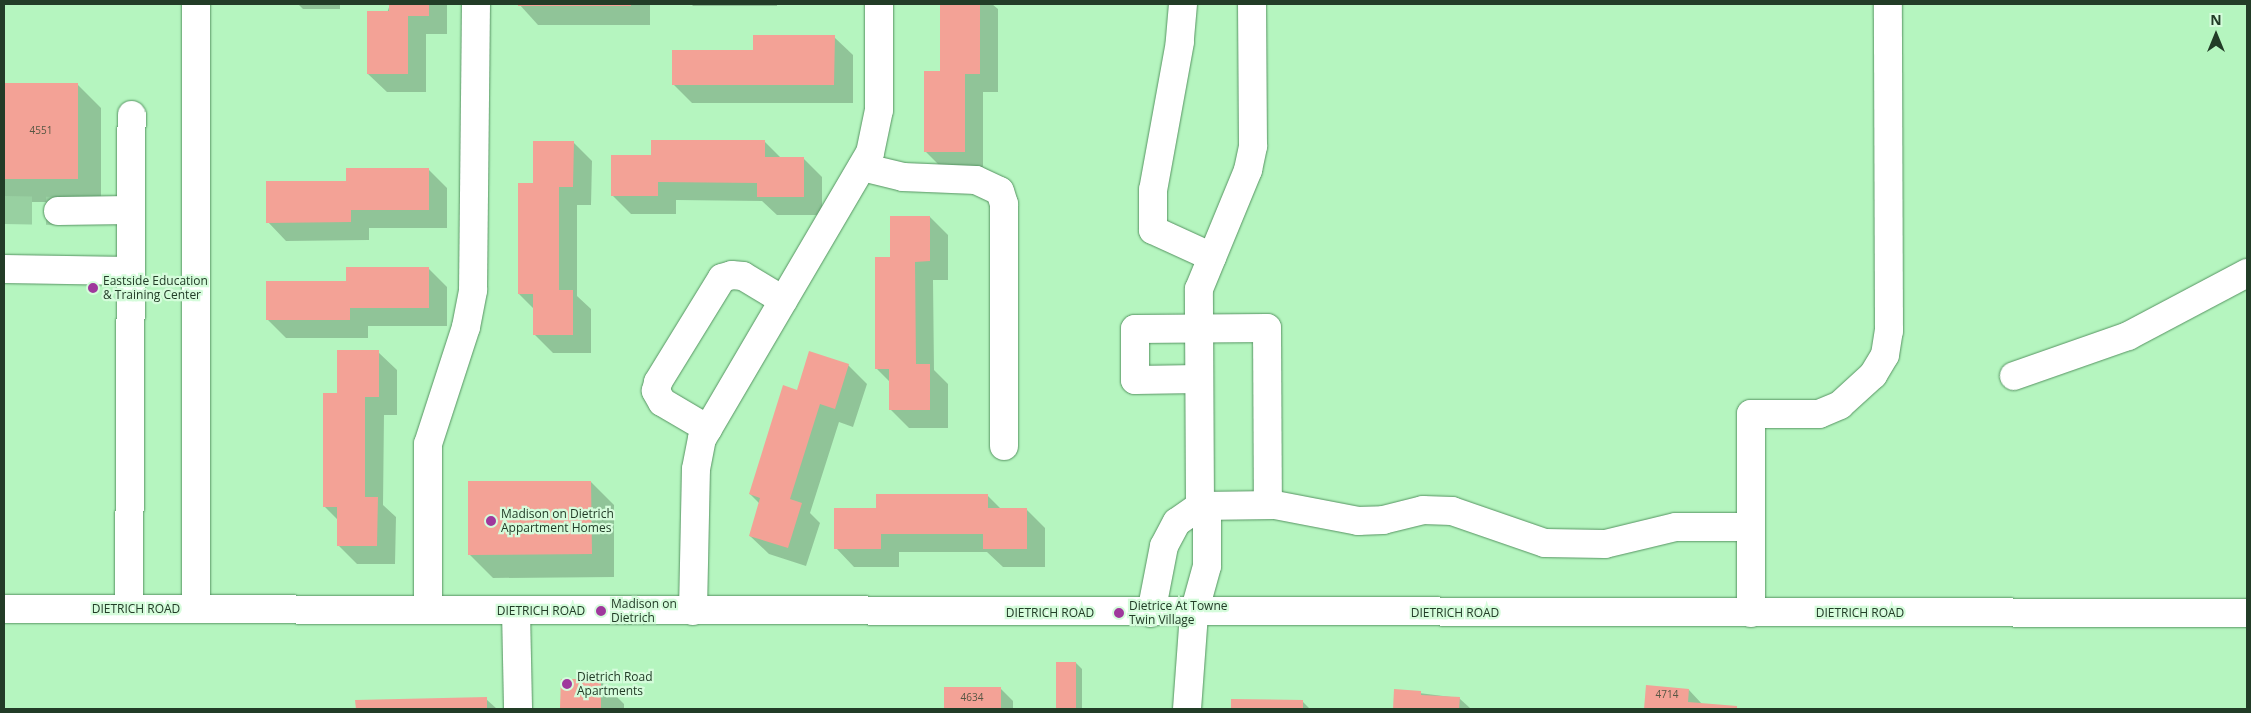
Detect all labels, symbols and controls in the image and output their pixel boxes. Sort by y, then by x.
north arrow [2191,10,2241,60]
text: N [2210,10,2222,29]
house number: 4551 [30,125,52,137]
place label: Eastside Education & Training Center [103,274,208,302]
marker: Eastside Education & Training Center [87,282,99,294]
place label: Madison on Dietrich Appartment Homes [501,507,614,535]
marker: Madison on Dietrich Appartment Homes [485,515,497,527]
place label: Madison on Dietrich [611,597,677,625]
place label: Dietrice At Towne Twin Village [1129,599,1227,627]
street label: DIETRICH ROAD [92,602,180,616]
street label: DIETRICH ROAD [497,604,585,618]
marker: Madison on Dietrich [595,605,607,617]
street label: DIETRICH ROAD [1006,606,1094,620]
street label: DIETRICH ROAD [1411,606,1499,620]
street label: DIETRICH ROAD [1816,606,1904,620]
marker: Dietrice At Towne Twin Village [1113,607,1125,619]
place label: Dietrich Road Apartments [577,670,653,698]
marker: Dietrich Road Apartments [561,678,573,690]
house number: 4714 [1656,689,1678,701]
house number: 4634 [961,692,983,704]

